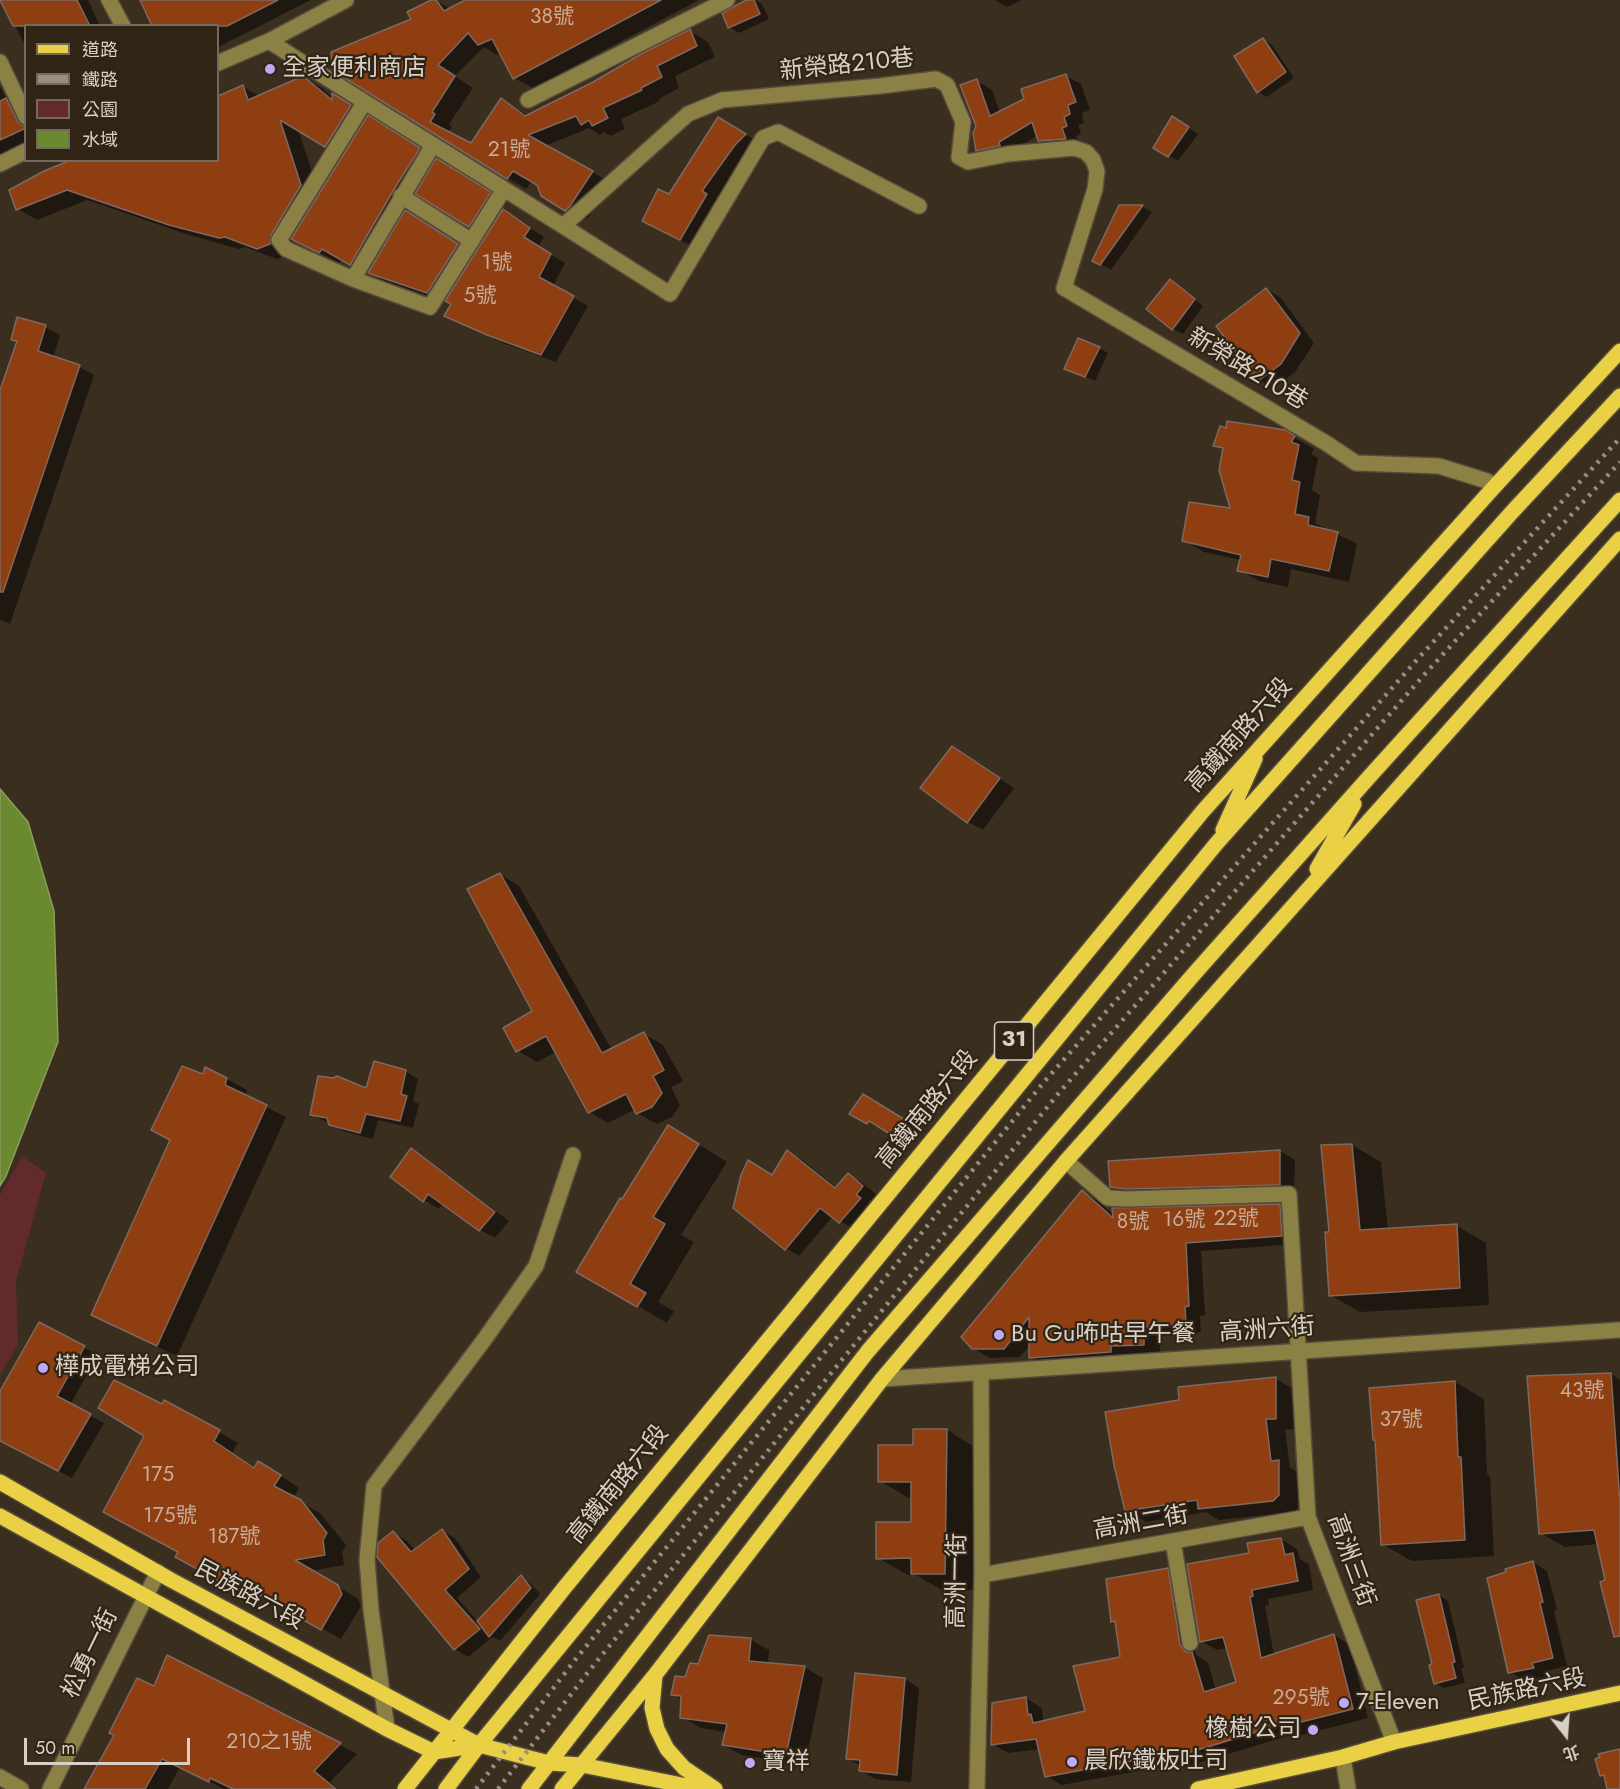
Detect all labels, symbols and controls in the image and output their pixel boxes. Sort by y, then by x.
house number: 38號 [530,5,574,31]
legend [24,24,219,162]
text: 道路 [82,37,118,63]
street label: 新榮路210巷 [778,45,916,87]
place label: 全家便利商店 [282,55,426,83]
marker: 全家便利商店 [263,62,277,76]
text: 鐵路 [82,67,118,93]
text: 公園 [82,97,118,123]
text: 水域 [82,127,118,153]
house number: 21號 [488,138,530,164]
house number: 1號 [482,251,512,277]
house number: 5號 [464,284,496,310]
street label: 新榮路210巷 [1182,323,1312,417]
street label: 高鐵南路六段 [1181,673,1299,799]
road number: 31 [994,1022,1034,1060]
street label: 高鐵南路六段 [871,1045,985,1175]
house number: 22號 [1214,1207,1258,1233]
house number: 16號 [1163,1208,1205,1234]
house number: 8號 [1117,1210,1149,1236]
street label: 高洲六街 [1218,1313,1316,1349]
place label: Bu Gu咘咕早午餐 [1011,1321,1195,1349]
marker: Bu Gu咘咕早午餐 [992,1328,1006,1342]
place label: 樺成電梯公司 [55,1354,199,1382]
marker: 樺成電梯公司 [36,1361,50,1375]
house number: 43號 [1560,1379,1604,1405]
house number: 37號 [1379,1408,1423,1434]
street label: 高鐵南路六段 [562,1420,676,1550]
house number: 175 [142,1463,174,1489]
street label: 高洲二街 [1091,1501,1191,1547]
house number: 175號 [143,1504,197,1530]
street label: 高洲三街 [1320,1511,1380,1611]
house number: 187號 [208,1525,260,1551]
street label: 高洲一街 [943,1533,973,1629]
street label: 民族路六段 [189,1555,309,1637]
street label: 松勇一街 [57,1605,125,1703]
street label: 民族路六段 [1465,1664,1589,1718]
house number: 295號 [1273,1686,1329,1712]
place label: 7-Eleven [1356,1689,1440,1717]
marker: 7-Eleven [1337,1696,1351,1710]
north arrow [1536,1705,1596,1765]
place label: 橡樹公司 [1205,1716,1301,1744]
marker: 橡樹公司 [1306,1723,1320,1737]
scale bar [27,1726,194,1764]
house number: 210之1號 [226,1730,312,1756]
text: 50 m [35,1735,75,1761]
text: 北 [1560,1739,1582,1766]
place label: 晨欣鐵板吐司 [1084,1748,1228,1776]
place label: 寶祥 [762,1749,810,1777]
marker: 晨欣鐵板吐司 [1065,1755,1079,1769]
marker: 寶祥 [743,1756,757,1770]

